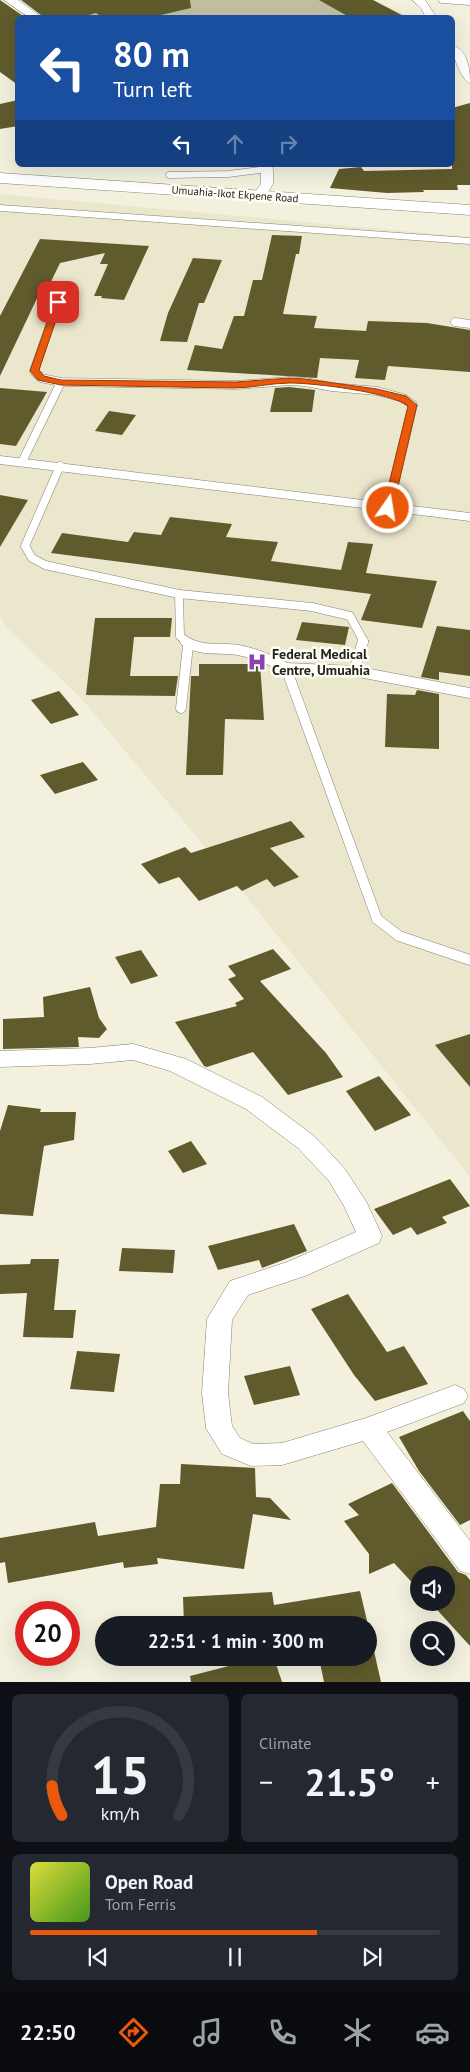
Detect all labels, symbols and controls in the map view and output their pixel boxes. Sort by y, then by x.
text: 80 m [113,31,190,77]
icon: left [30,35,95,100]
text: Turn left [113,75,192,103]
icon: left [168,130,196,158]
icon: ahead [221,130,249,158]
icon: right [274,130,302,158]
street label: Umuahia-Ikot Ekpene Road [171,183,299,205]
pin [37,281,79,323]
icon: arrive [44,288,72,316]
position arrow [361,481,413,533]
place label: Federal Medical Centre, Umuahia [272,645,370,679]
hospital icon: Federal Medical Centre, Umuahia [246,651,268,673]
map controls [410,1566,455,1666]
button: sound [410,1566,455,1611]
speed limit sign: 20 [15,1601,80,1666]
button: search [410,1621,455,1666]
text: 22:51 · 1 min · 300 m [148,1629,324,1653]
text: Climate [259,1733,311,1753]
text: 15 [91,1741,150,1808]
text: 21.5° [304,1757,395,1806]
text: − [259,1763,273,1800]
text: + [426,1763,440,1800]
text: km/h [101,1802,140,1825]
text: Open Road [105,1870,193,1894]
text: Tom Ferris [105,1894,176,1914]
icon: previous [84,1943,112,1971]
icon: pause [221,1943,249,1971]
icon: next [358,1943,386,1971]
icon: directions [116,2015,151,2050]
icon: music [190,2015,225,2050]
icon: phone [265,2015,300,2050]
icon: climate [340,2015,375,2050]
icon: car [415,2015,450,2050]
text: 22:50 [20,2018,76,2046]

